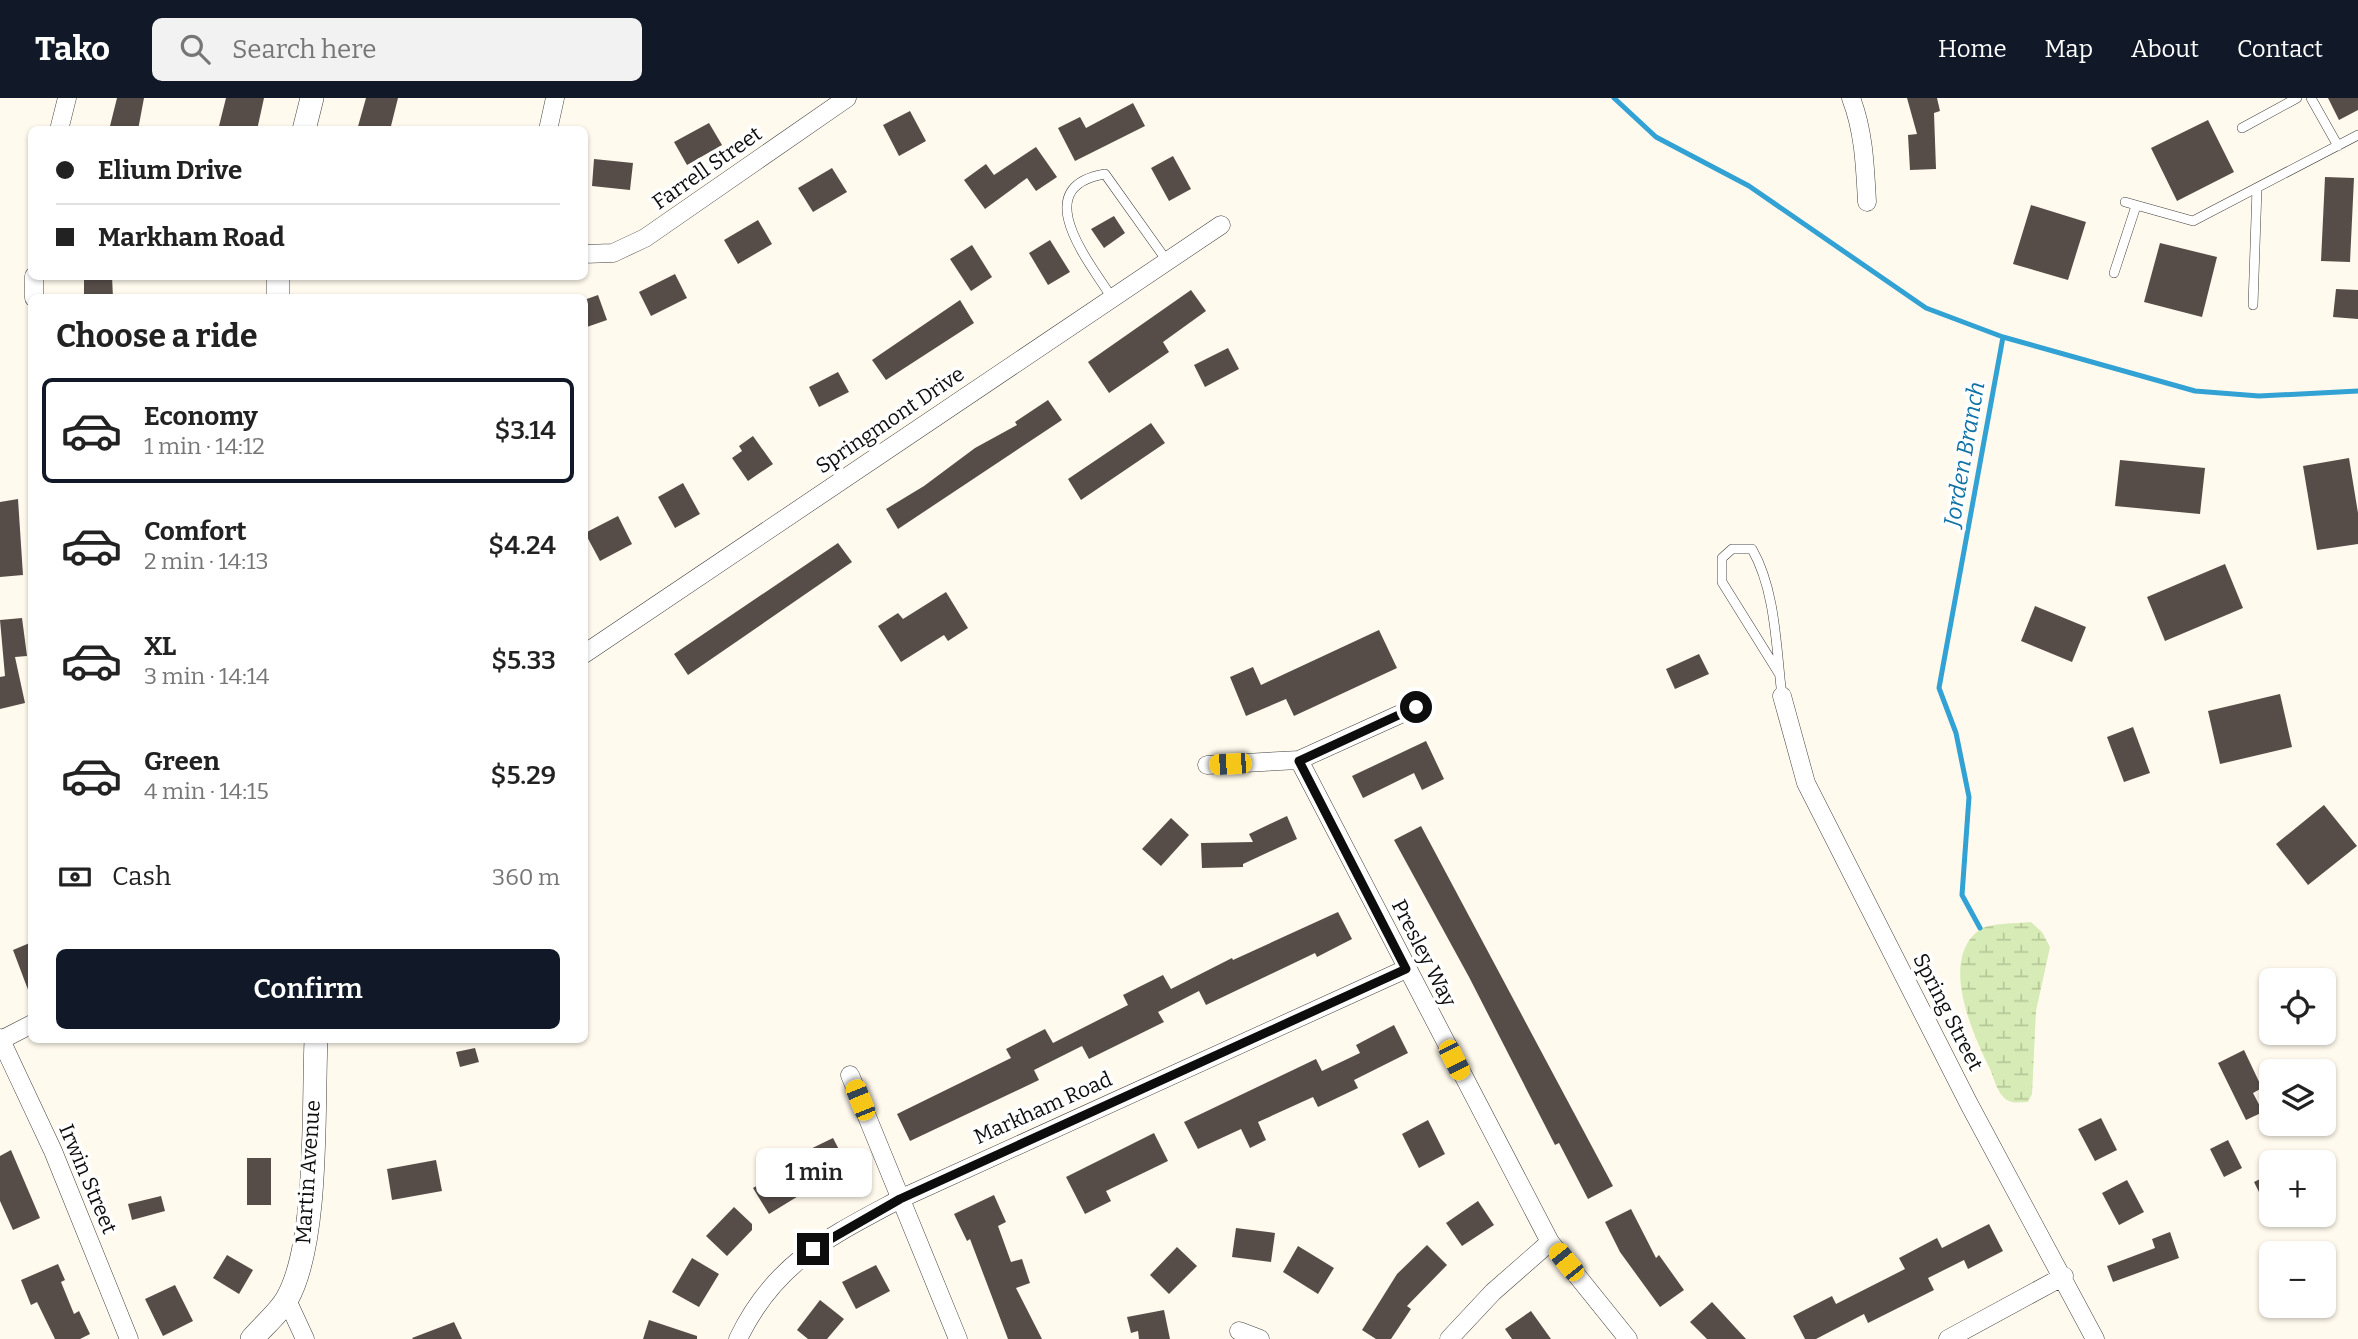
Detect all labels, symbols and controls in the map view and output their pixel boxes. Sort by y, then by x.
search box [152,18,642,81]
text: Tako [35,29,110,69]
icon: search [176,30,214,68]
text: Search here [232,34,376,65]
text: Home [1938,35,2007,63]
text: Map [2045,35,2093,63]
text: About [2131,35,2199,63]
text: Contact [2237,35,2323,63]
street label: Farrell Street [647,121,767,215]
text: Elium Drive [98,155,242,186]
text: Markham Road [98,222,285,253]
text: Choose a ride [56,317,257,355]
street label: Springmont Drive [811,361,969,479]
water label: Jorden Branch [1937,379,1991,531]
icon: car [60,399,123,462]
text: Economy [144,401,258,432]
text: $3.14 [494,415,556,446]
text: 1 min · 14:12 [144,432,265,460]
icon: car [60,514,123,577]
text: Comfort [144,516,247,547]
text: $4.24 [488,530,556,561]
text: 2 min · 14:13 [144,547,269,575]
icon: car [60,629,123,692]
text: XL [144,631,176,662]
text: $5.33 [491,645,556,676]
text: 3 min · 14:14 [144,662,270,690]
route start [1400,691,1432,723]
icon: car [60,744,123,807]
text: Green [144,746,220,777]
car [1209,752,1252,776]
text: $5.29 [491,760,556,791]
text: 4 min · 14:15 [144,777,269,805]
icon: cash [56,858,94,896]
text: Cash [112,861,171,892]
text: 360 m [492,863,560,891]
street label: Presley Way [1386,895,1462,1012]
button: Confirm [56,949,560,1029]
street label: Spring Street [1907,949,1989,1075]
map controls [2259,968,2336,1318]
button: locate [2259,968,2336,1045]
car [1436,1037,1473,1083]
button: layers [2259,1059,2336,1136]
street label: Markham Road [970,1066,1116,1150]
car [843,1077,878,1123]
street label: Martin Avenue [290,1099,326,1245]
street label: Irwin Street [53,1120,123,1238]
callout: 1 min [755,1148,871,1196]
button: + [2259,1150,2336,1227]
text: 1 min [785,1158,843,1186]
route end [797,1233,829,1265]
car [1545,1239,1588,1285]
button: − [2259,1241,2336,1318]

